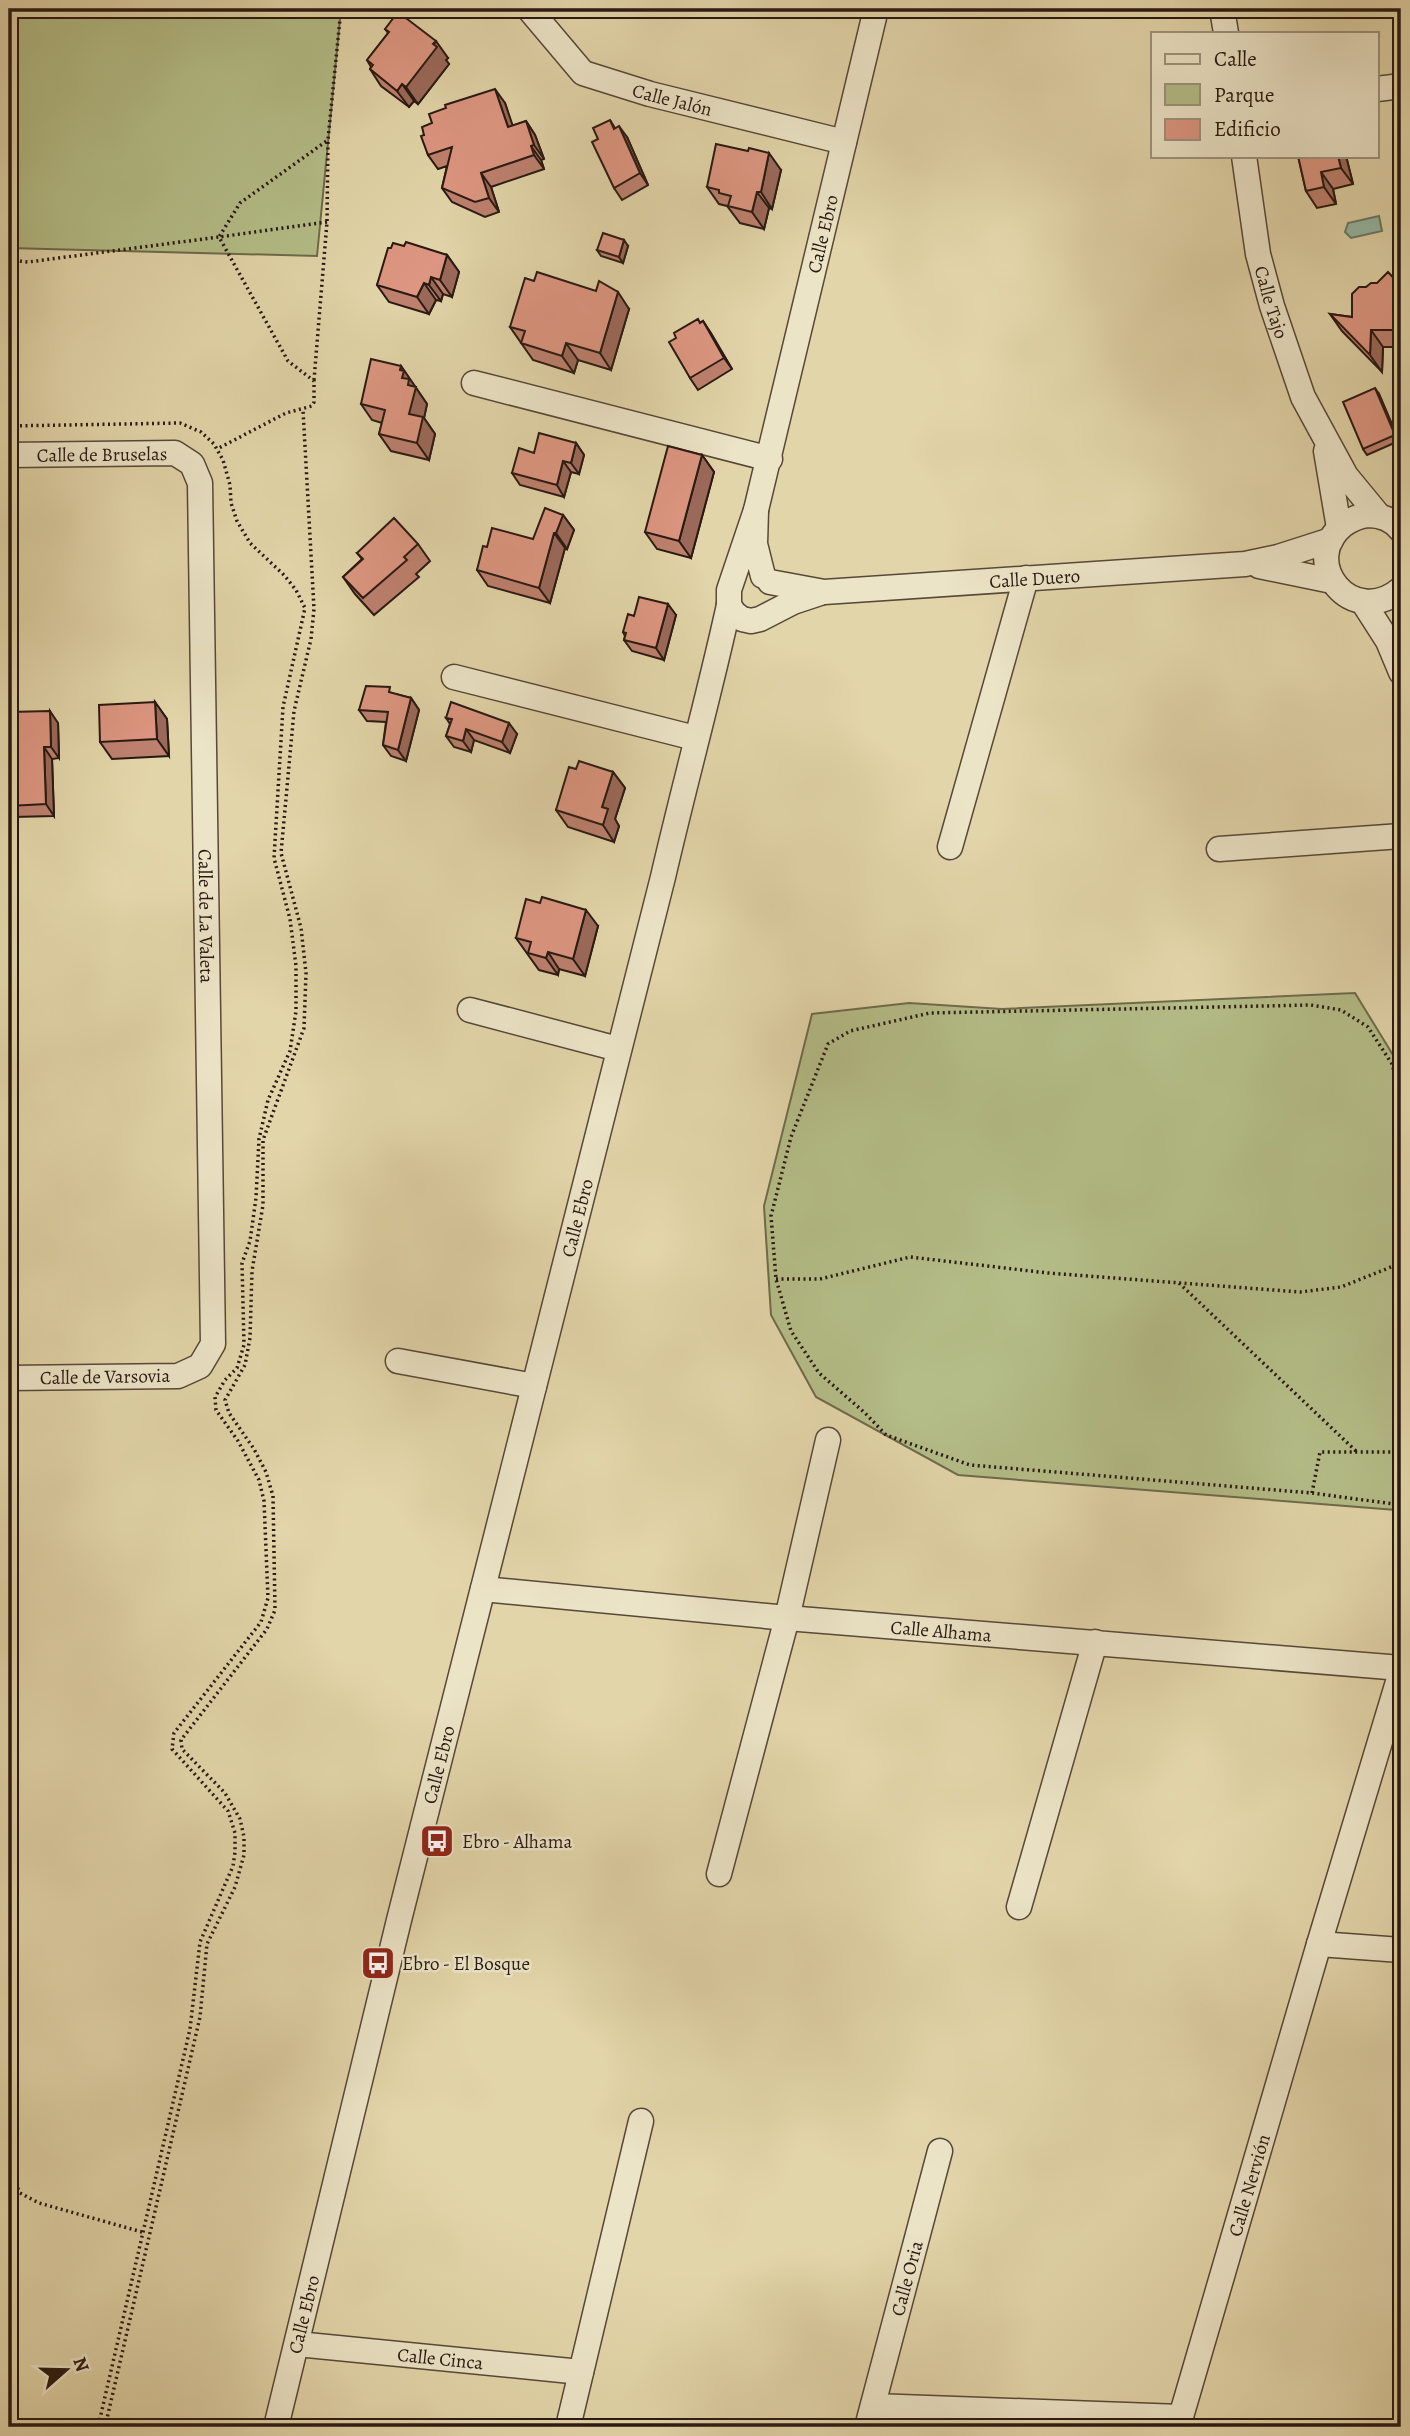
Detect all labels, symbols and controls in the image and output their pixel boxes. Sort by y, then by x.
legend [1151,32,1378,158]
text: Calle [1214,45,1257,73]
street label: Calle Jalón [629,77,715,123]
text: Parque [1214,81,1274,109]
text: Edificio [1214,115,1281,143]
street label: Calle Ebro [801,192,845,276]
street label: Calle Tajo [1248,263,1294,342]
street label: Calle de Bruselas [36,441,168,469]
street label: Calle Duero [988,563,1081,595]
street label: Calle de La Valeta [192,849,220,984]
street label: Calle Ebro [555,1176,600,1260]
street label: Calle de Varsovia [40,1363,171,1391]
street label: Calle Alhama [889,1614,993,1649]
street label: Calle Ebro [417,1723,462,1807]
bus stop icon: Ebro - Alhama [418,1822,456,1860]
place label: Ebro - Alhama [462,1829,573,1855]
bus stop icon: Ebro - El Bosque [359,1944,397,1982]
place label: Ebro - El Bosque [402,1951,530,1977]
street label: Calle Nervión [1222,2131,1277,2240]
street label: Calle Oria [885,2238,930,2319]
street label: Calle Ebro [282,2273,326,2356]
north arrow [32,2334,102,2404]
street label: Calle Cinca [396,2342,485,2376]
text: N [66,2354,96,2376]

